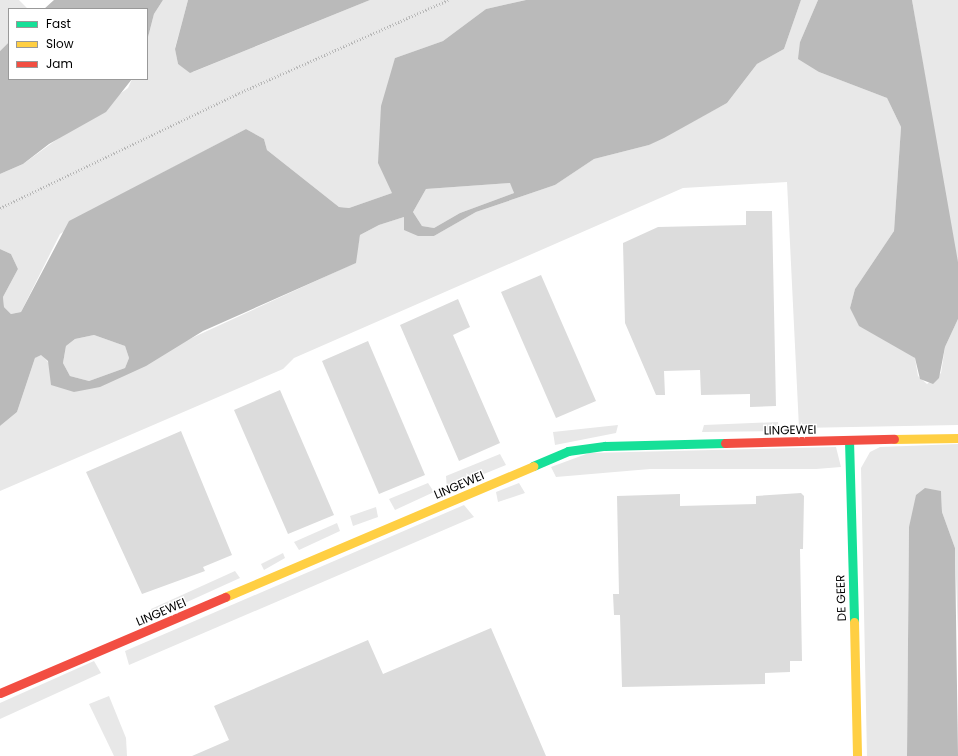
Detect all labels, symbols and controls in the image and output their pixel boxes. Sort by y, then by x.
legend [8,8,148,80]
text: Fast [46,15,71,32]
text: Slow [46,35,74,52]
text: Jam [46,55,73,72]
street label: LINGEWEI [763,422,817,438]
street label: LINGEWEI [432,468,486,502]
street label: DE GEER [833,574,849,622]
street label: LINGEWEI [134,595,188,629]

